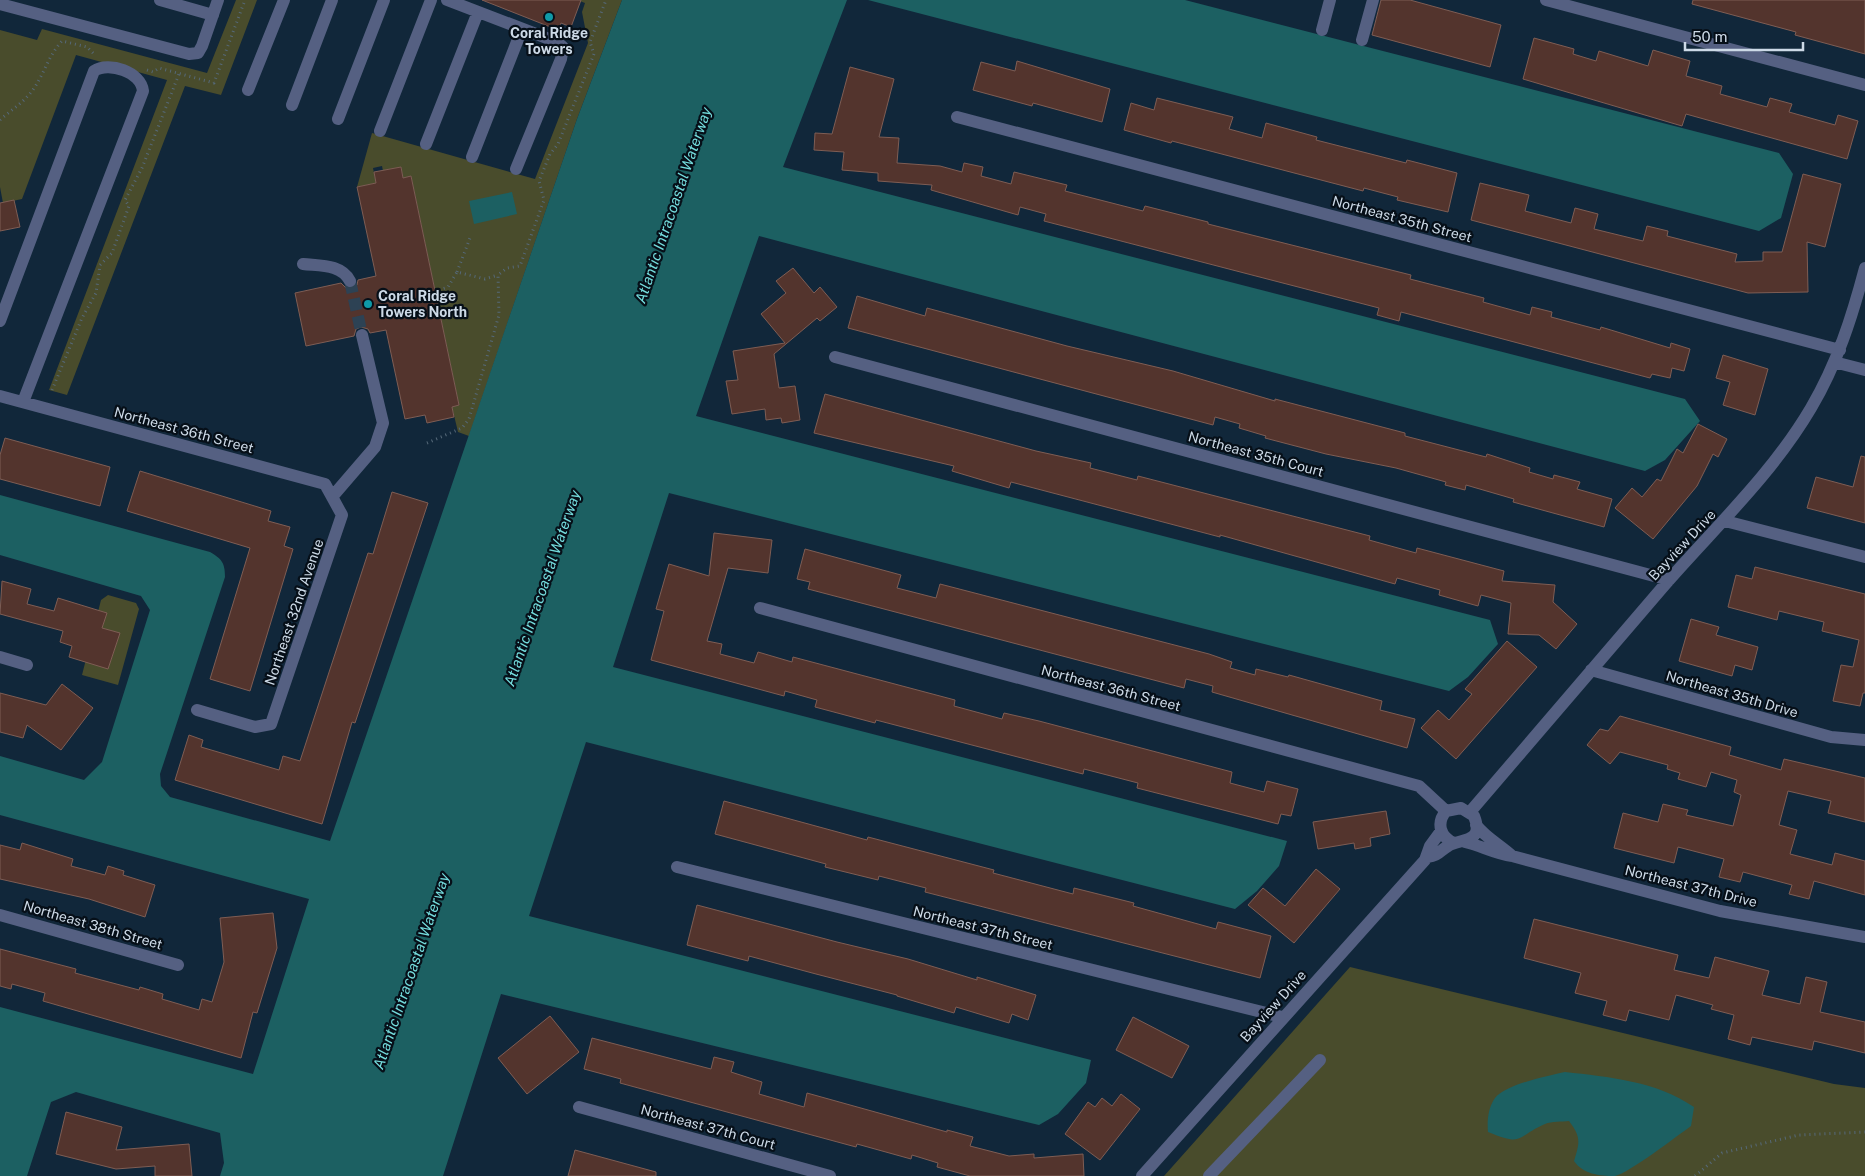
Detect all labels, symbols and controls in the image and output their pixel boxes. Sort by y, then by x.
marker: Coral Ridge Towers [543,11,555,23]
scale bar [1685,20,1802,52]
place label: Coral Ridge Towers [510,25,588,57]
text: 50 m [1692,28,1727,45]
water label: Atlantic Intracoastal Waterway [631,105,715,305]
street label: Northeast 35th Street [1330,193,1474,245]
place label: Coral Ridge Towers North [378,288,467,320]
marker: Coral Ridge Towers North [362,298,374,310]
street label: Northeast 36th Street [113,404,255,456]
street label: Northeast 35th Court [1187,428,1325,480]
water label: Atlantic Intracoastal Waterway [500,488,584,688]
street label: Bayview Drive [1645,506,1719,584]
street label: Northeast 32nd Avenue [261,537,327,687]
street label: Northeast 36th Street [1040,662,1182,714]
street label: Northeast 35th Drive [1664,667,1800,721]
street label: Northeast 37th Drive [1623,862,1759,910]
water label: Atlantic Intracoastal Waterway [369,871,453,1071]
street label: Northeast 38th Street [22,897,164,953]
street label: Northeast 37th Street [912,903,1054,953]
street label: Bayview Drive [1237,967,1309,1045]
street label: Northeast 37th Court [639,1101,777,1153]

